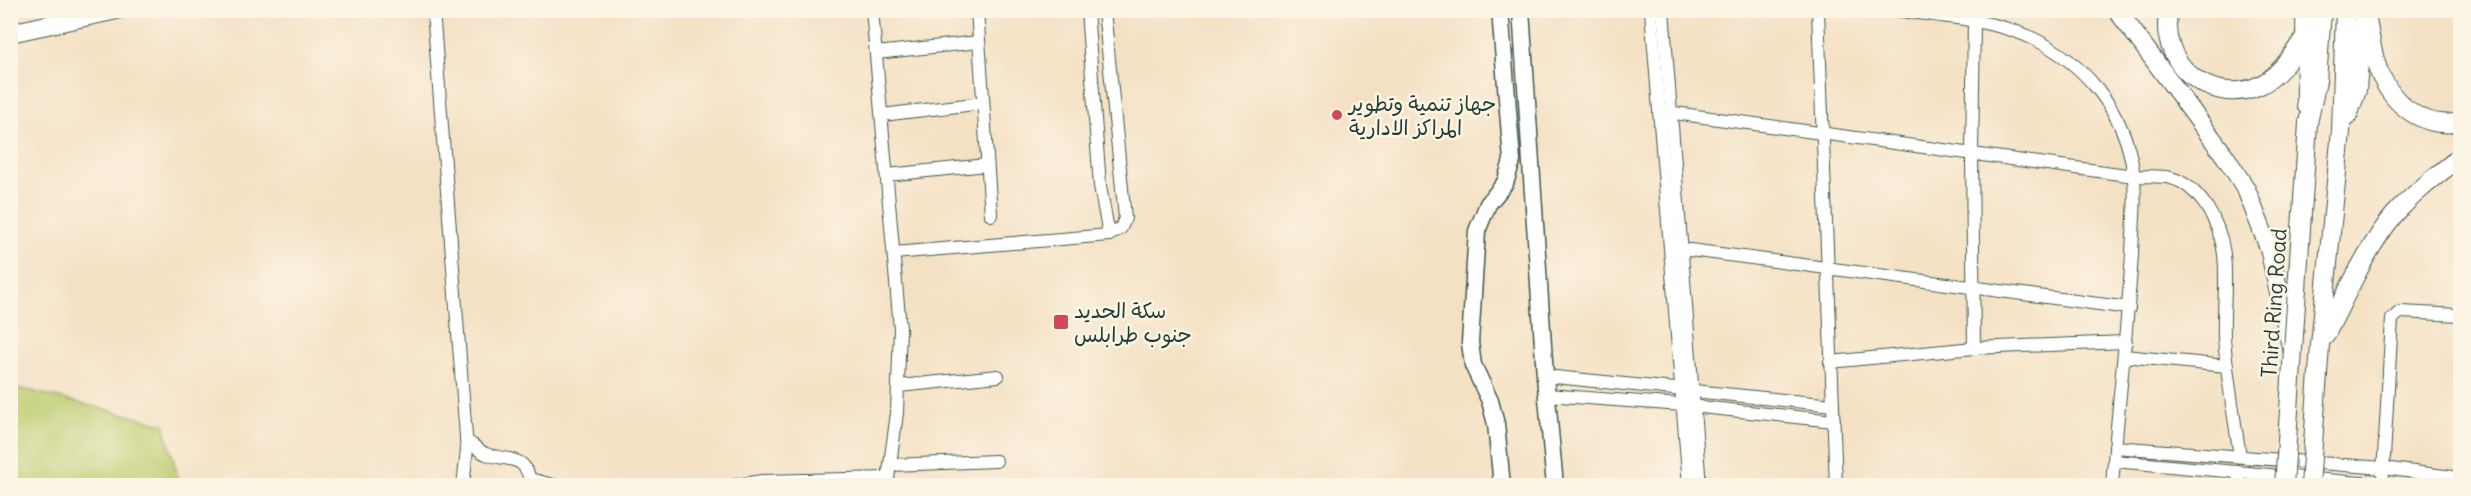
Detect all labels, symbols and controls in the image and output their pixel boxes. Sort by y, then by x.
place label: جهاز تنمية وتطوير المراكز الادارية [1347,90,1496,141]
marker: جهاز تنمية وتطوير المراكز الادارية [1330,108,1344,122]
street label: Third Ring Road [2255,227,2293,379]
place label: سكة الحديد جنوب طرابلس [1074,297,1192,349]
marker: سكة الحديد جنوب طرابلس [1052,313,1070,331]

